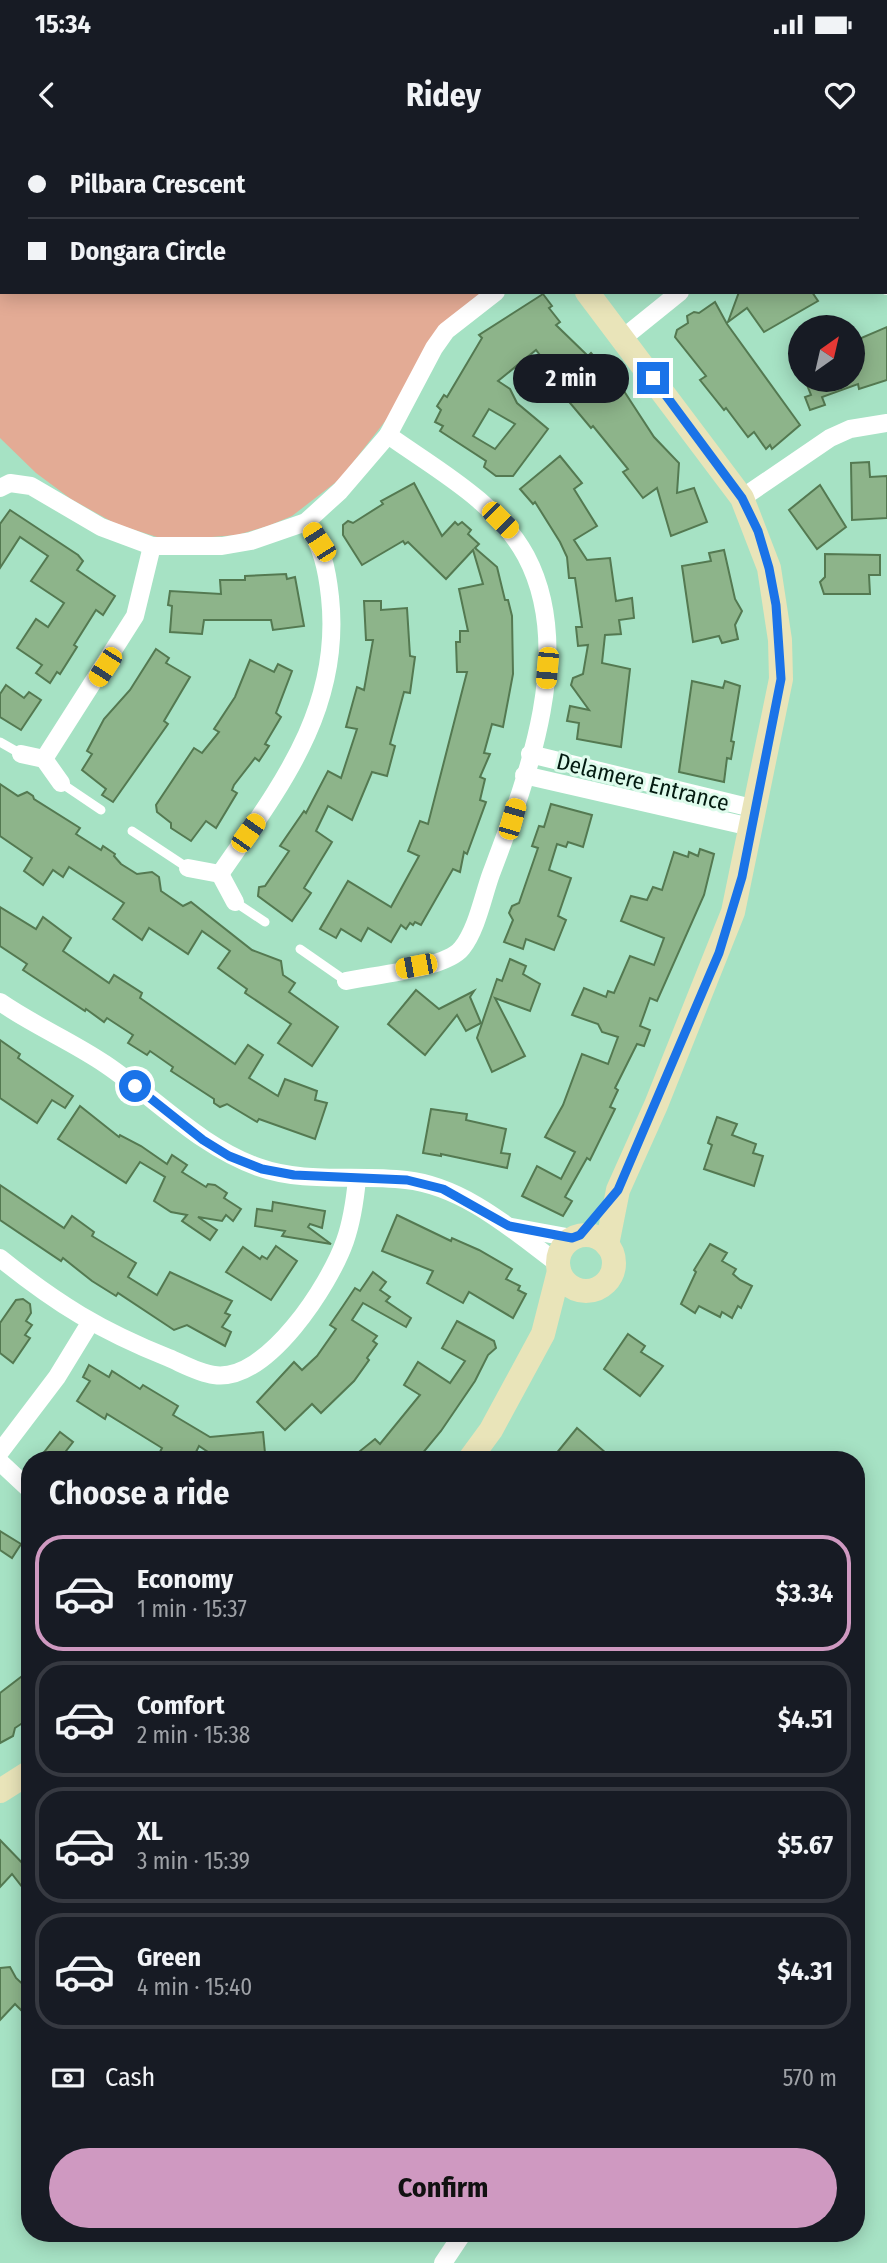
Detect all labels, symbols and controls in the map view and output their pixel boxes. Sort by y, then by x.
text: 15:34 [35,9,91,40]
icon: back [28,76,66,114]
text: Ridey [406,76,481,114]
icon: heart [821,76,859,114]
text: Pilbara Crescent [70,169,245,200]
text: Dongara Circle [70,236,226,267]
north arrow [788,315,864,392]
map controls [788,315,865,392]
callout: 2 min [513,354,628,402]
route end [637,362,669,394]
text: 2 min [546,364,597,392]
car [478,498,523,542]
car [299,519,340,565]
car [85,644,126,690]
car [535,646,560,690]
street label: Delamere Entrance [554,747,732,817]
car [497,796,528,842]
car [228,810,269,856]
car [394,952,439,980]
route start [119,1070,151,1102]
text: Choose a ride [49,1474,230,1512]
icon: car [53,1562,116,1625]
text: Economy [137,1564,233,1595]
text: $3.34 [776,1578,833,1609]
text: 1 min · 15:37 [137,1595,247,1623]
icon: car [53,1688,116,1751]
text: Comfort [137,1690,225,1721]
text: $4.51 [778,1704,833,1735]
text: 2 min · 15:38 [137,1721,250,1749]
icon: car [53,1814,116,1877]
text: XL [137,1816,163,1847]
text: $5.67 [777,1830,833,1861]
text: 3 min · 15:39 [137,1847,250,1875]
icon: car [53,1940,116,2003]
text: Green [137,1942,201,1973]
text: $4.31 [778,1956,833,1987]
text: 4 min · 15:40 [137,1973,252,2001]
icon: cash [49,2059,87,2097]
text: Cash [105,2062,155,2093]
text: 570 m [783,2064,837,2092]
button: Confirm [49,2148,837,2228]

